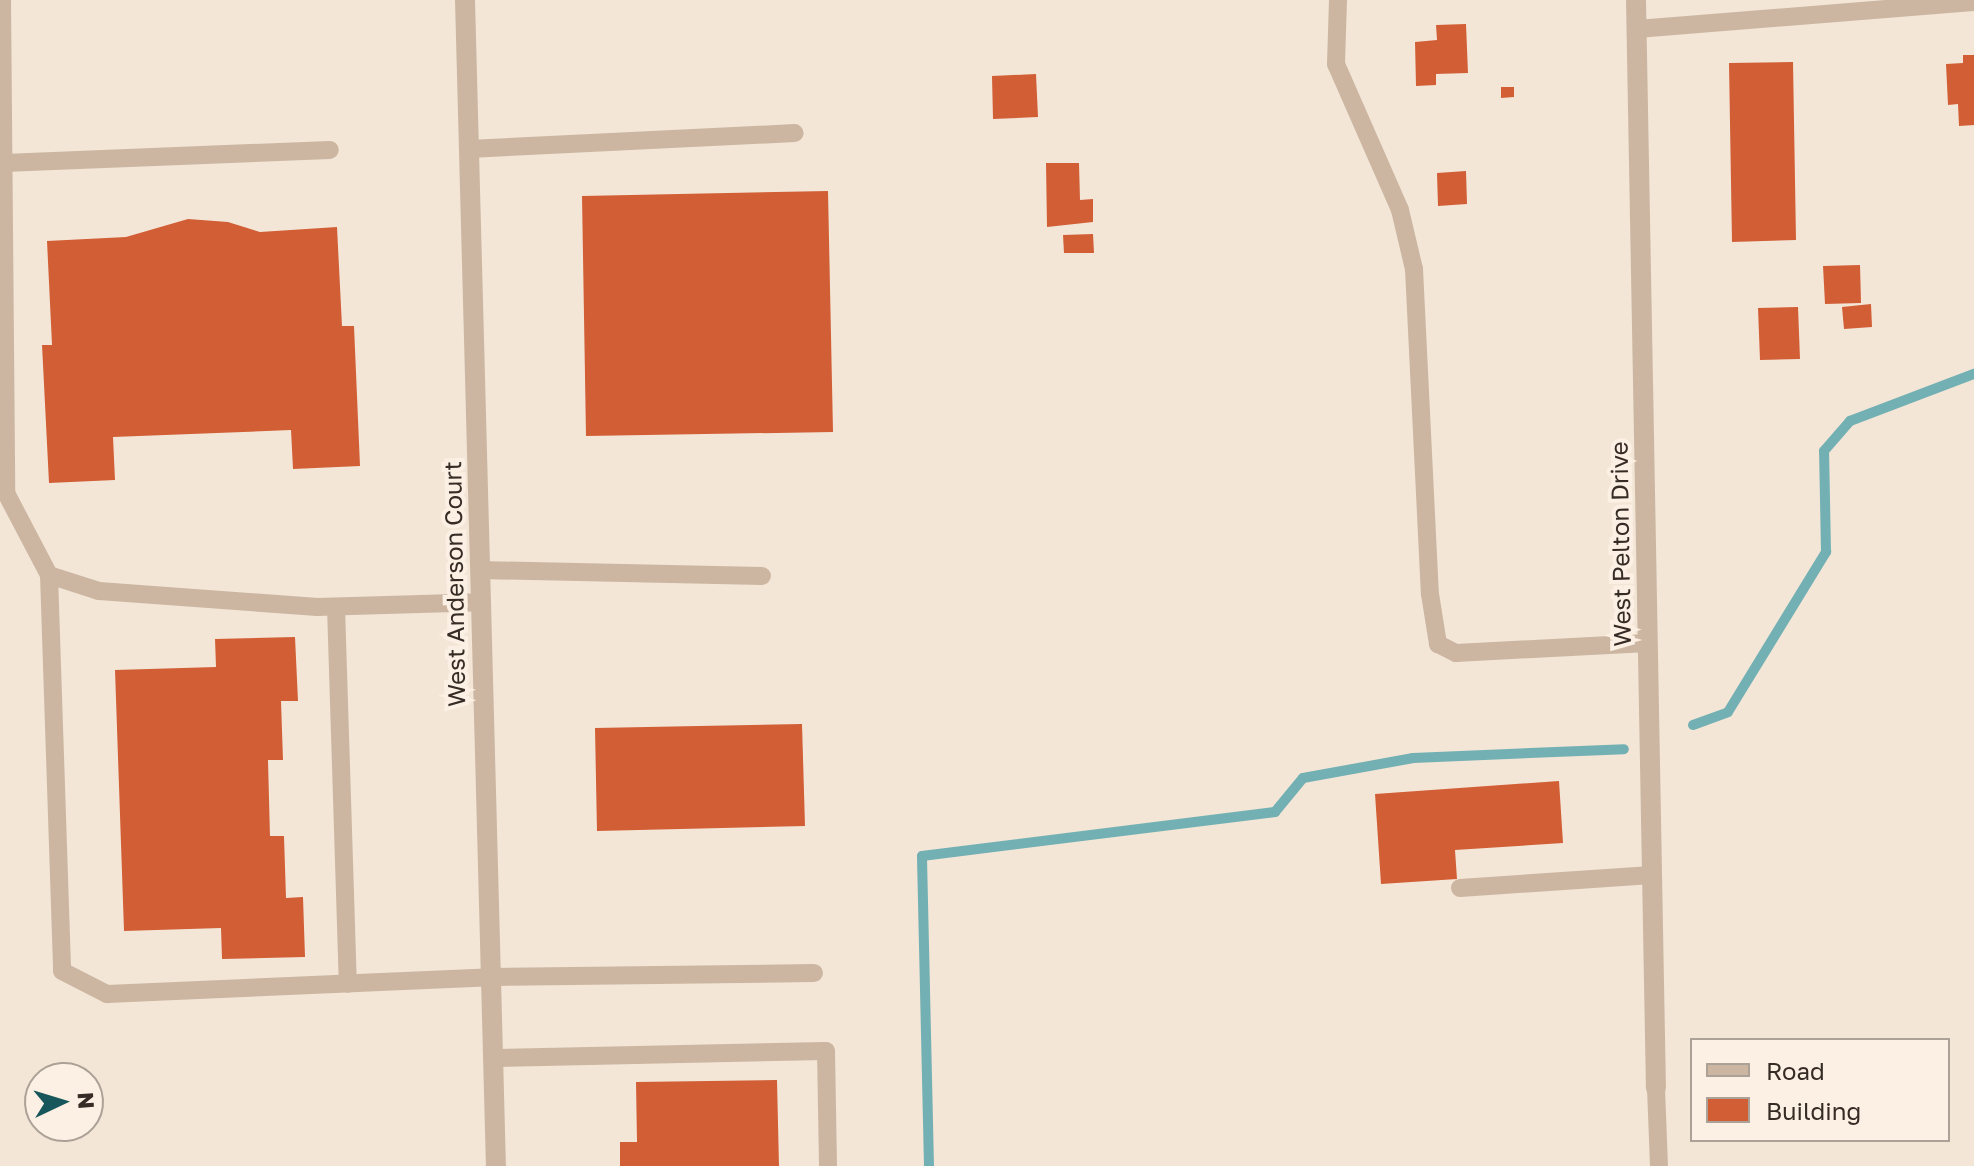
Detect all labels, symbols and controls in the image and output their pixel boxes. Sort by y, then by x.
street label: West Pelton Drive [1604,441,1636,647]
street label: West Anderson Court [437,461,471,707]
legend [1690,1038,1950,1142]
text: Road [1766,1056,1825,1085]
north arrow [24,1062,104,1142]
text: N [72,1091,100,1110]
text: Building [1766,1096,1861,1125]

